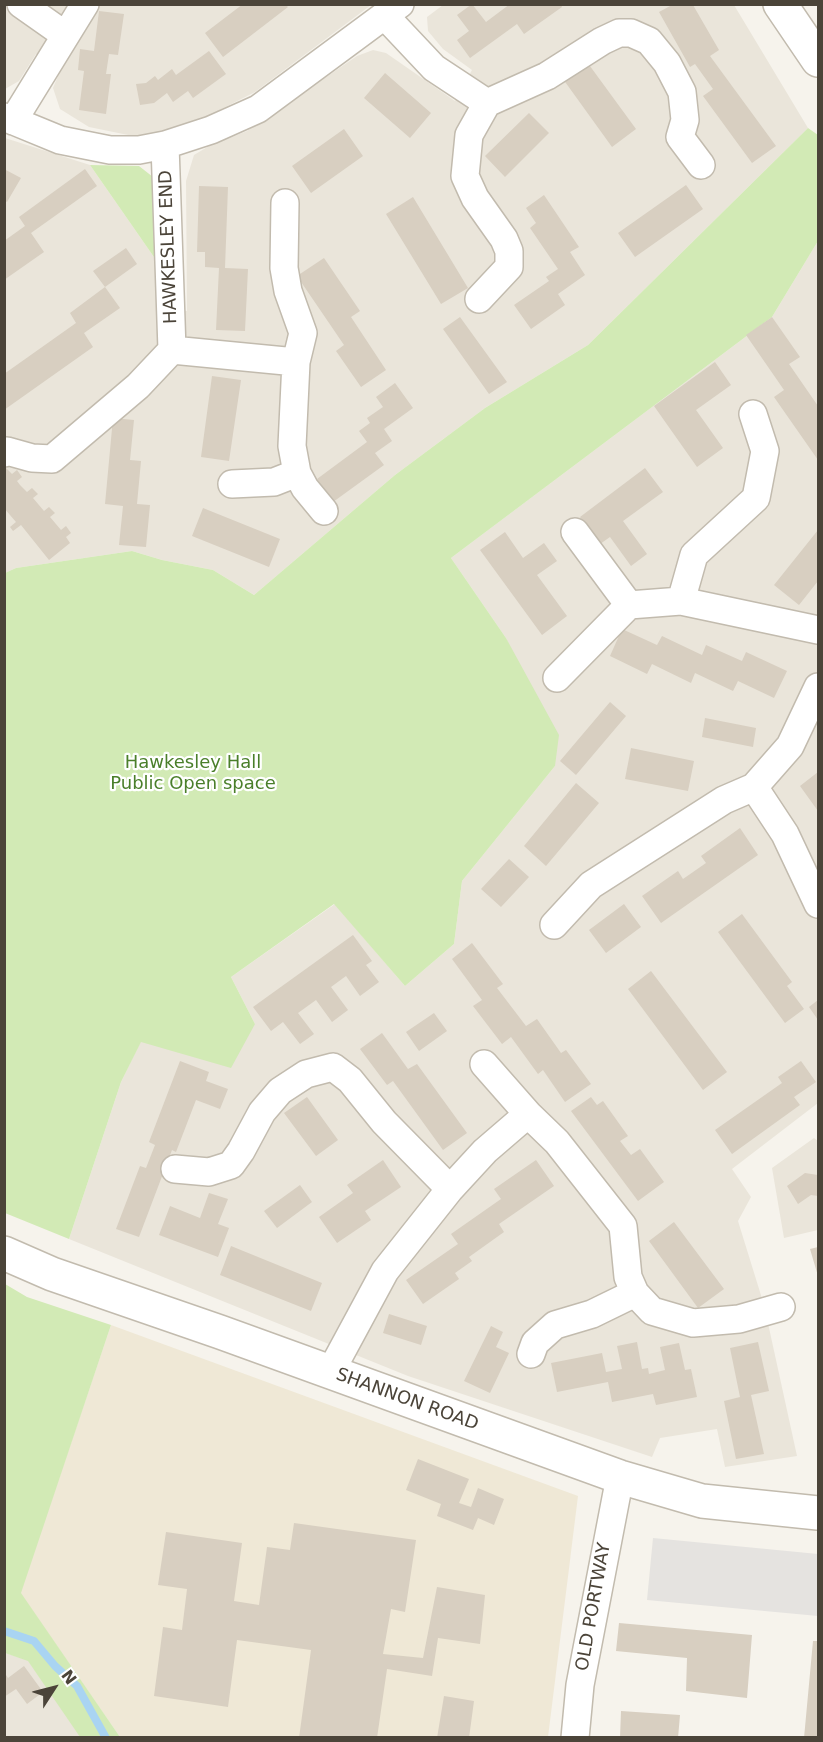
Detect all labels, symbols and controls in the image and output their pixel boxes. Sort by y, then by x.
street label: HAWKESLEY END [156,170,182,324]
park label: Hawkesley Hall Public Open space [110,752,276,795]
street label: SHANNON ROAD [333,1364,481,1436]
street label: OLD PORTWAY [572,1541,616,1673]
north arrow [24,1658,84,1718]
text: N [57,1666,81,1688]

